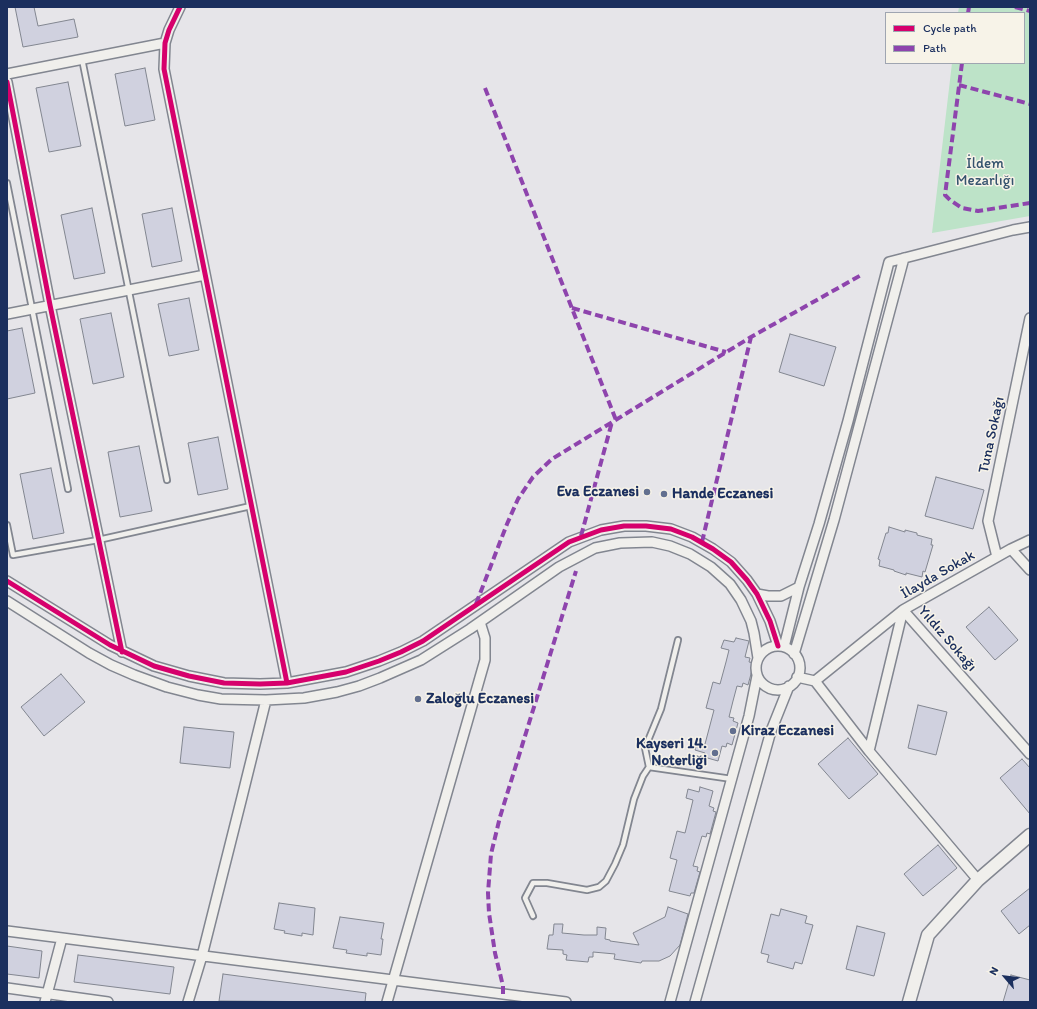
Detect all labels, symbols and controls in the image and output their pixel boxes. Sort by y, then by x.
legend [885,12,1025,64]
text: Cycle path [923,21,977,35]
text: Path [923,41,946,55]
park label: İldem Mezarlığı [956,155,1014,190]
street label: Tuna Sokağı [975,395,1009,475]
place label: Eva Eczanesi [557,483,639,501]
place label: Hande Eczanesi [672,485,773,503]
marker: Eva Eczanesi [642,487,652,497]
marker: Hande Eczanesi [659,489,669,499]
street label: İlayda Sokak [898,547,978,603]
street label: Yıldız Sokağı [914,603,980,675]
place label: Zaloğlu Eczanesi [426,690,534,708]
marker: Zaloğlu Eczanesi [413,694,423,704]
place label: Kiraz Eczanesi [741,722,834,740]
marker: Kiraz Eczanesi [728,726,738,736]
place label: Kayseri 14. Noterliği [636,735,707,770]
marker: Kayseri 14. Noterliği [710,748,720,758]
north arrow [985,957,1025,997]
text: N [986,965,1001,977]

